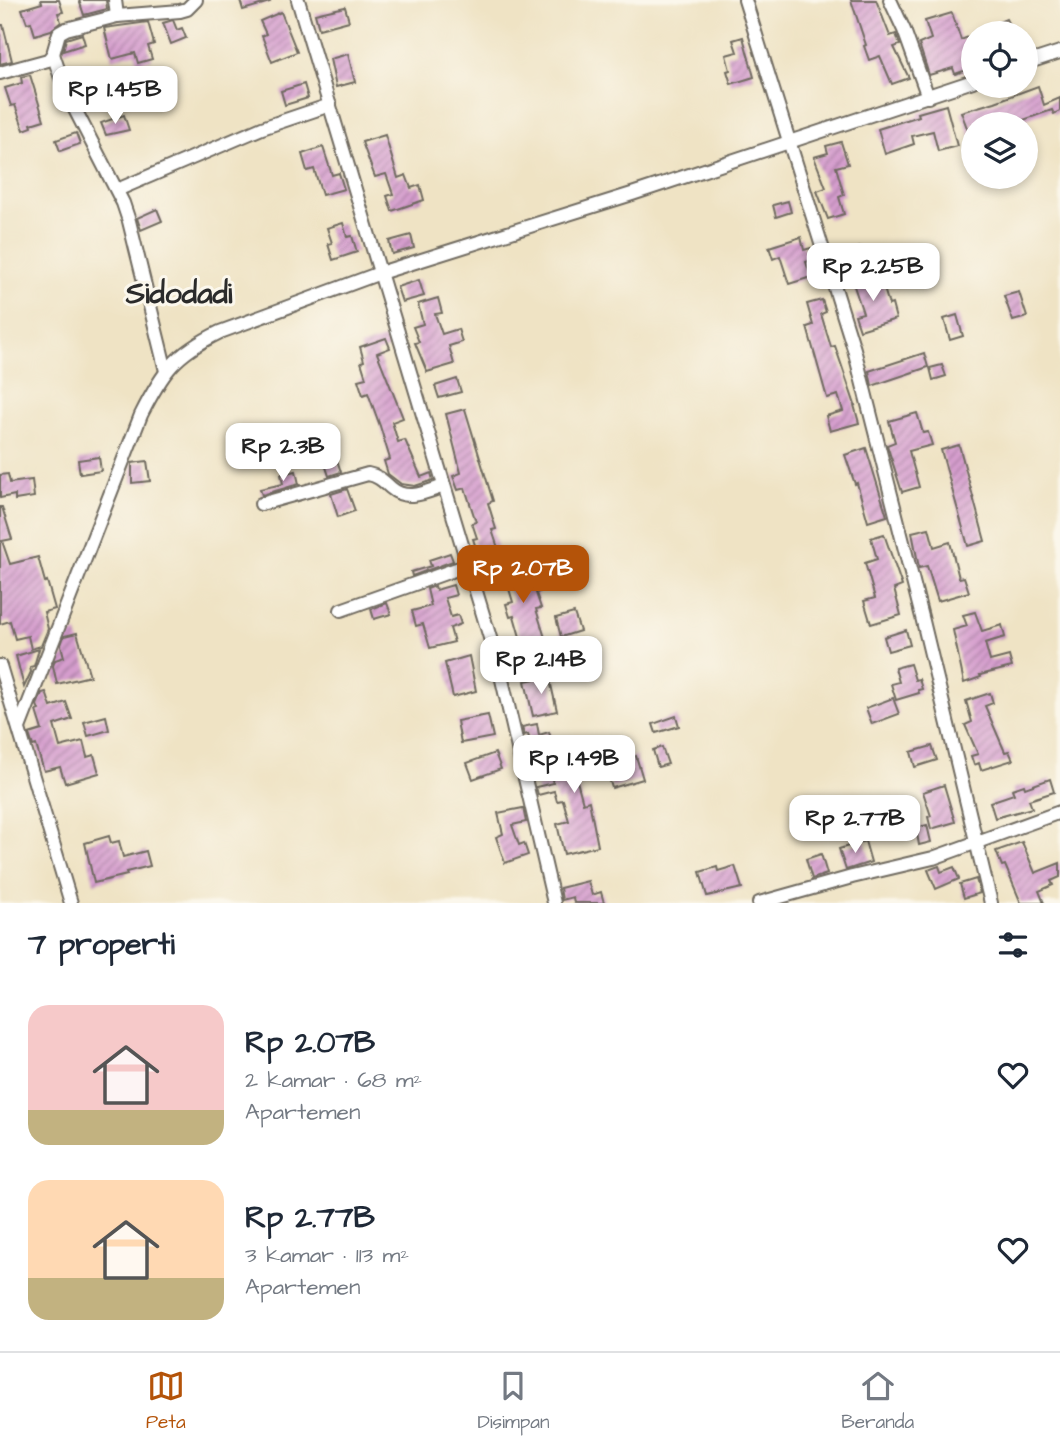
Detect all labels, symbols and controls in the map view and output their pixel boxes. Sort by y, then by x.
map controls [961,21,1038,189]
button: locate [961,21,1038,98]
pin: Rp 1.45B [43,66,187,126]
text: Rp 1.45B [69,73,161,105]
button: layers [961,112,1038,189]
pin: Rp 2.25B [801,244,945,303]
text: Rp 2.25B [823,250,923,282]
district label: Sidodadi [125,273,233,315]
pin: Rp 2.3B [218,424,348,483]
text: Rp 2.3B [242,430,324,462]
pin: Rp 2.07B [451,546,595,605]
text: Rp 2.07B [473,552,573,584]
pin: Rp 2.14B [469,636,613,696]
text: Rp 2.14B [496,643,586,675]
pin: Rp 1.49B [502,736,646,795]
text: Rp 1.49B [529,742,619,774]
pin: Rp 2.77B [783,796,927,855]
text: Rp 2.77B [805,802,905,834]
text: 7 properti [28,924,175,966]
icon: filters [994,926,1032,964]
text: Rp 2.07B [245,1022,375,1064]
icon: home [84,1033,168,1117]
icon: heart [994,1056,1032,1094]
text: 2 kamar · 68 m² [245,1064,422,1096]
text: Apartemen [245,1096,361,1128]
text: Rp 2.77B [245,1197,375,1239]
icon: home [84,1208,168,1292]
icon: heart [994,1231,1032,1269]
text: 3 kamar · 113 m² [245,1239,409,1271]
text: Apartemen [245,1271,361,1303]
tab: Peta [146,1367,186,1436]
tab: Disimpan [477,1367,550,1436]
tab: Beranda [841,1367,914,1436]

